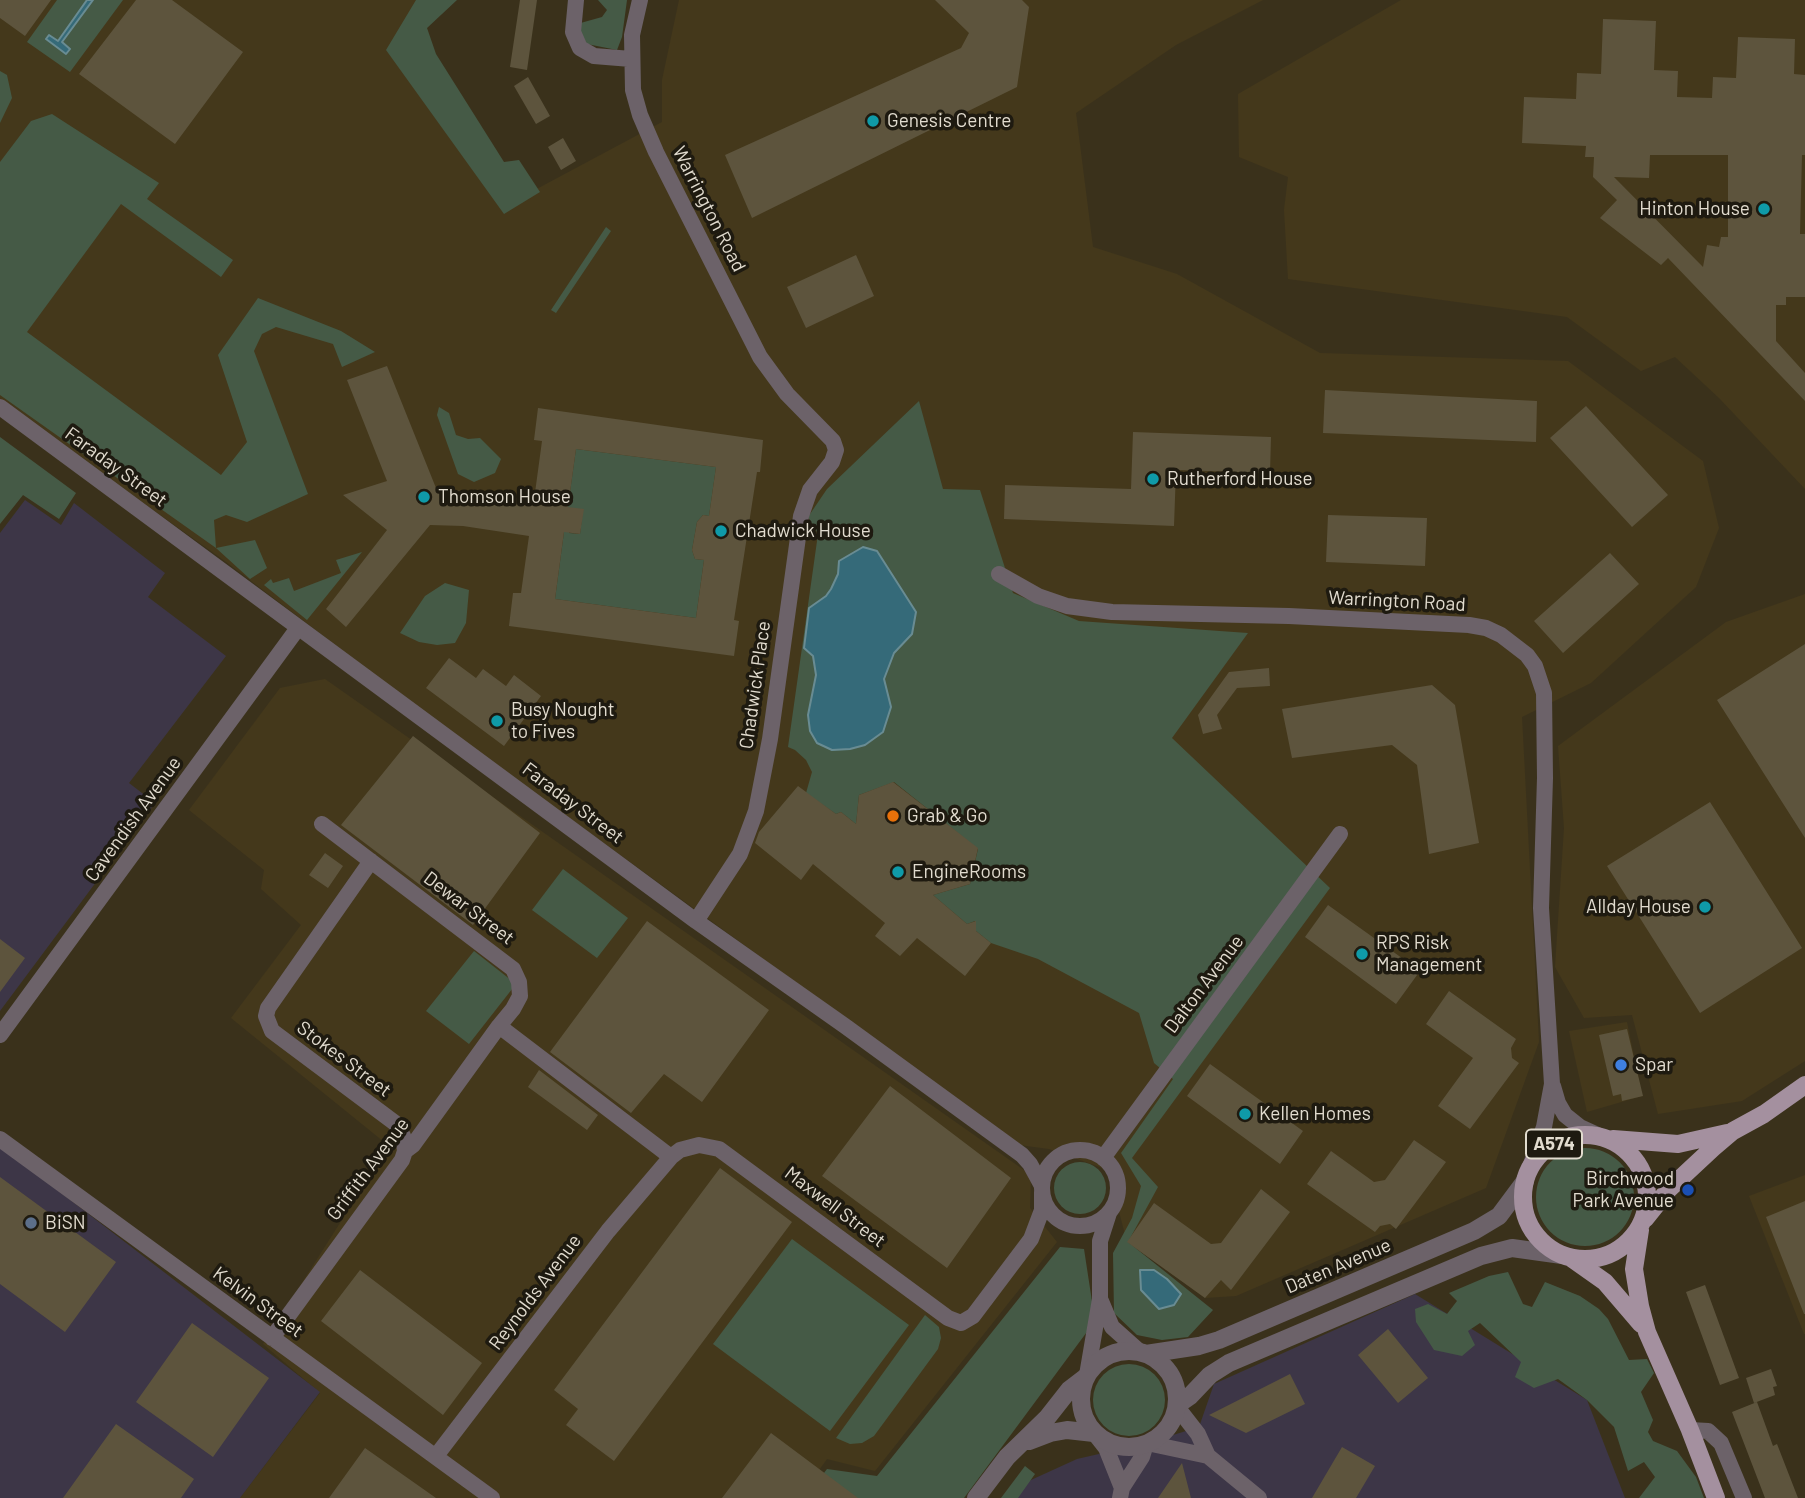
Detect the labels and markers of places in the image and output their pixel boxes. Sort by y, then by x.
place label: Genesis Centre [887,110,1011,132]
marker: Genesis Centre [865,113,881,129]
place label: Hinton House [1639,198,1750,220]
marker: Hinton House [1756,201,1772,217]
place label: Rutherford House [1167,468,1313,490]
marker: Rutherford House [1145,471,1161,487]
place label: Thomson House [438,486,571,508]
marker: Thomson House [416,489,432,505]
place label: Chadwick House [735,520,871,542]
marker: Chadwick House [713,523,729,539]
place label: Busy Nought to Fives [511,699,615,743]
marker: Busy Nought to Fives [489,713,505,729]
place label: Grab & Go [907,805,988,827]
marker: Grab & Go [885,808,901,824]
place label: EngineRooms [912,861,1026,883]
marker: EngineRooms [890,864,906,880]
place label: Allday House [1586,896,1691,918]
marker: Allday House [1697,899,1713,915]
place label: RPS Risk Management [1376,932,1482,976]
marker: RPS Risk Management [1354,946,1370,962]
place label: Spar [1635,1054,1673,1076]
marker: Spar [1613,1057,1629,1073]
place label: Kellen Homes [1259,1103,1371,1125]
marker: Kellen Homes [1237,1106,1253,1122]
place label: Birchwood Park Avenue [1572,1168,1674,1212]
marker: Birchwood Park Avenue [1680,1182,1696,1198]
place label: BiSN [45,1212,86,1234]
marker: BiSN [23,1215,39,1231]

